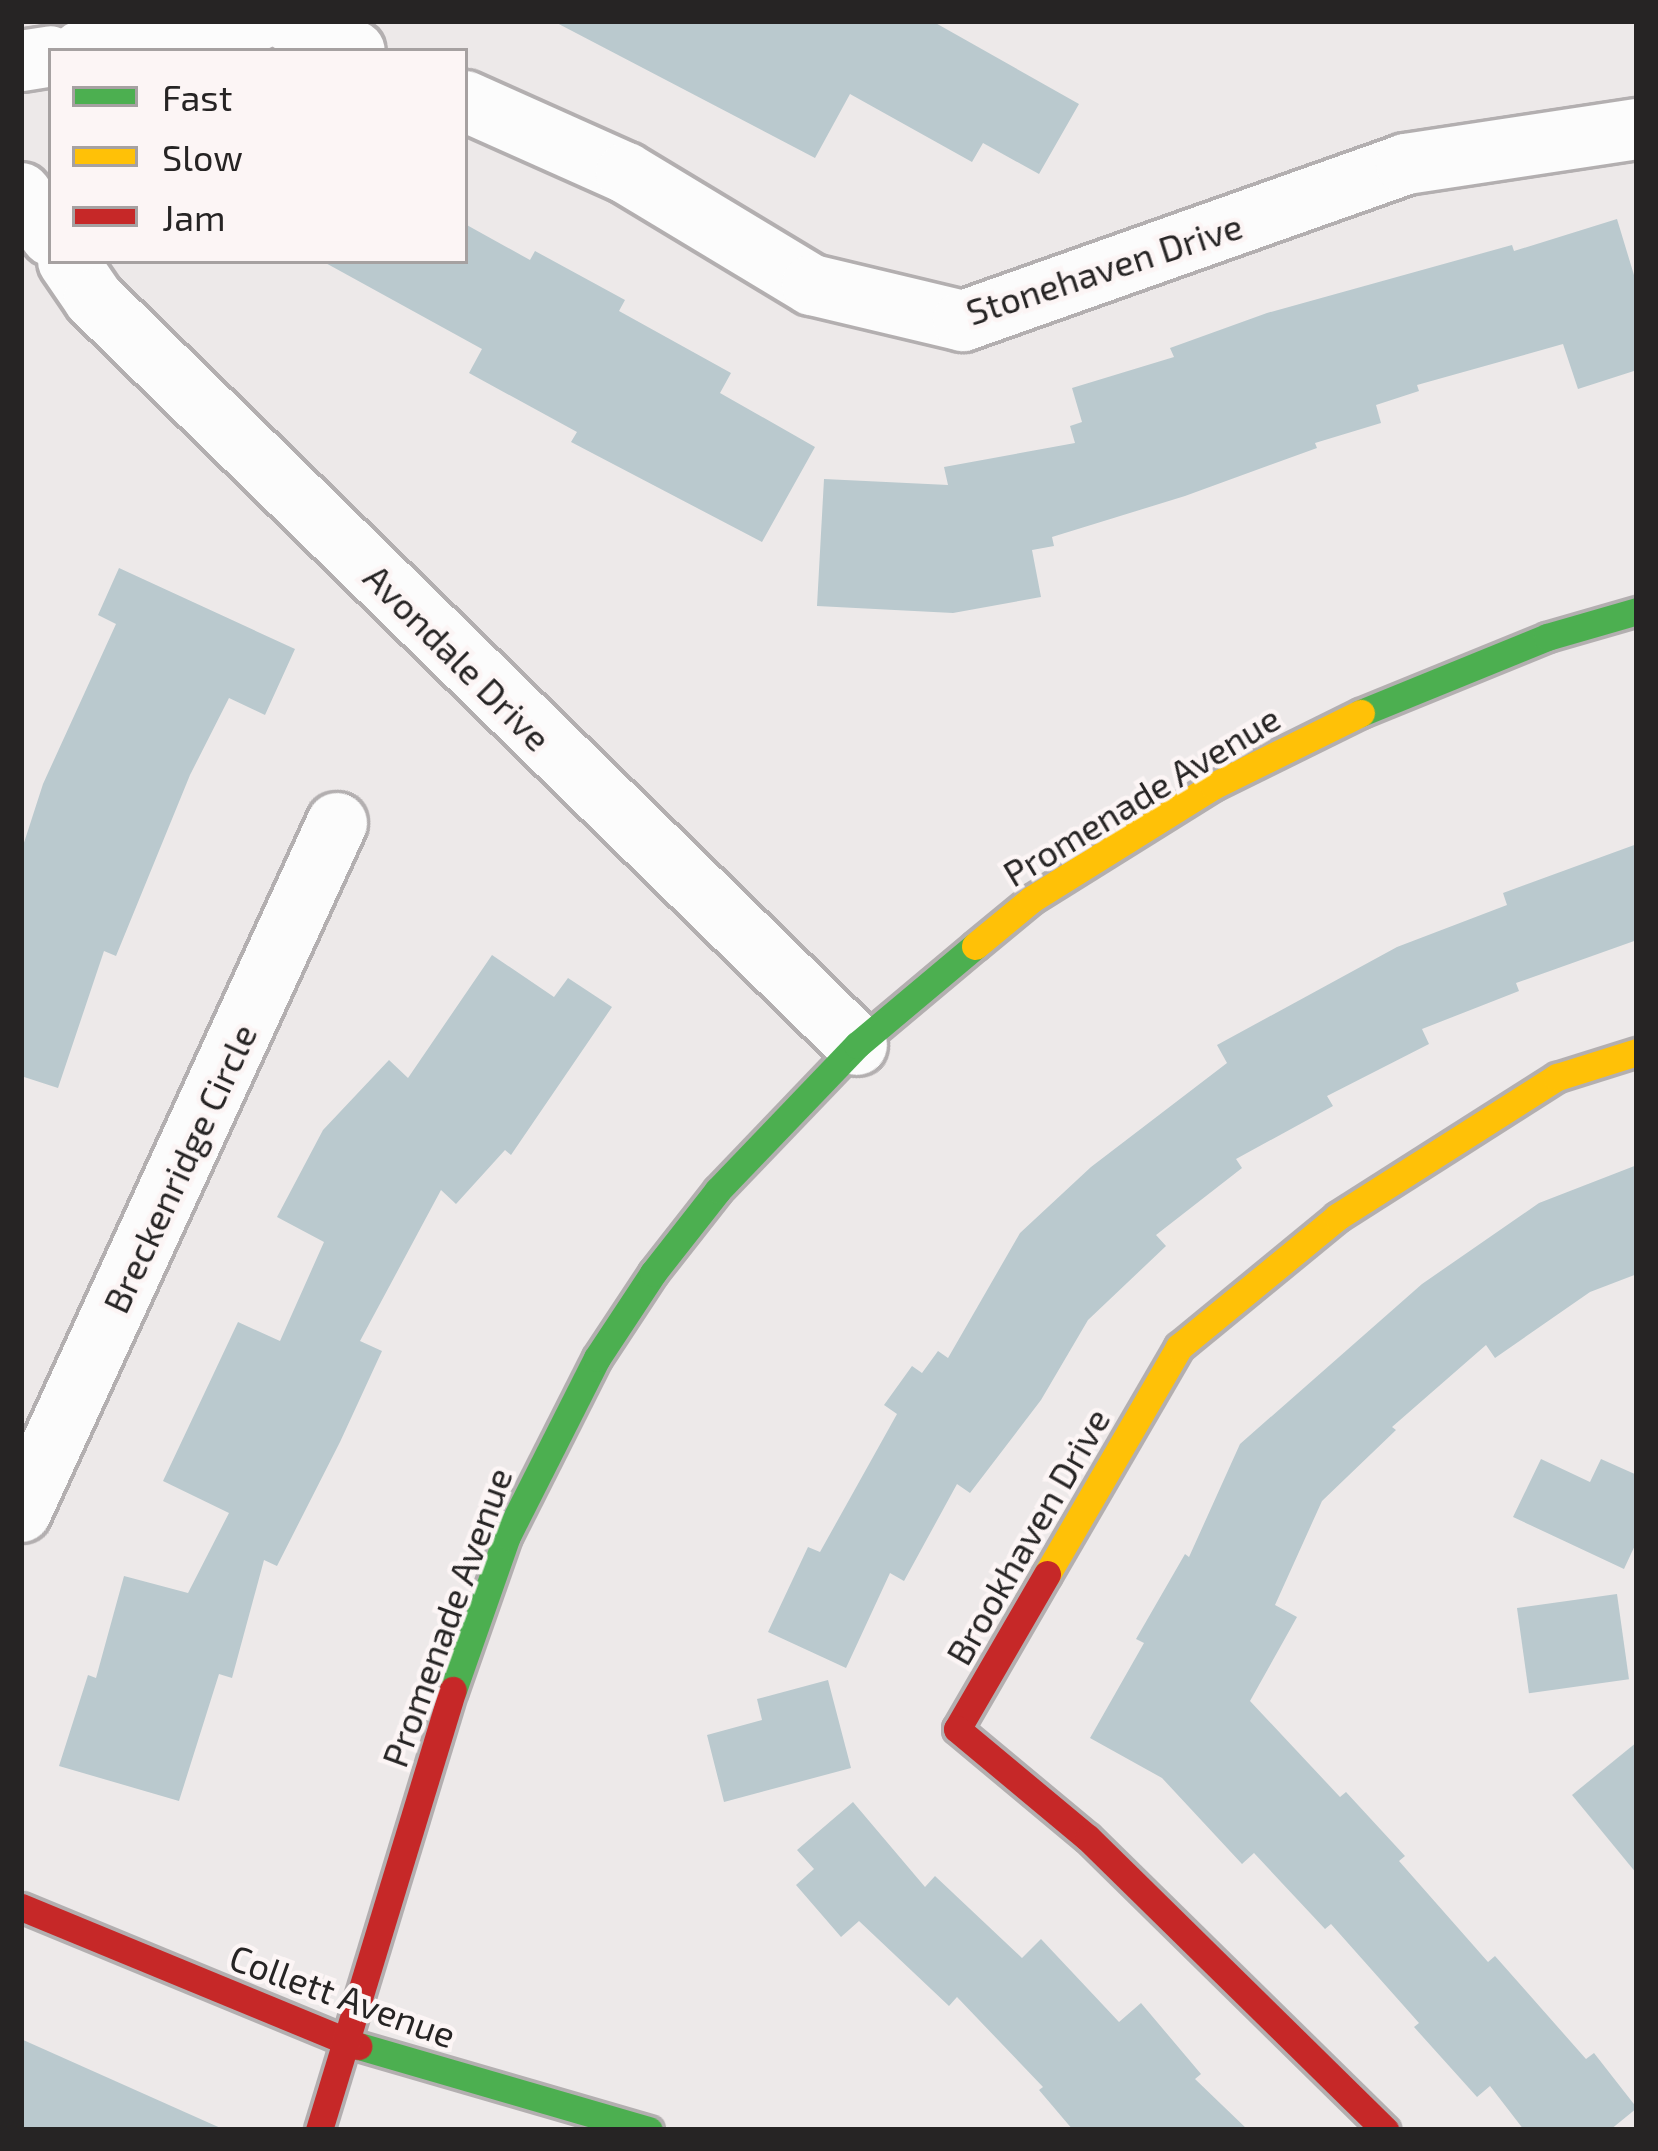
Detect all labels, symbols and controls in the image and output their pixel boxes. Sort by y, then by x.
legend [48,48,468,264]
text: Fast [162,75,232,118]
text: Slow [162,135,243,178]
text: Jam [162,195,226,238]
street label: Stonehaven Drive [961,203,1247,333]
street label: Avondale Drive [356,555,560,759]
street label: Promenade Avenue [995,695,1287,895]
street label: Breckenridge Circle [93,1017,265,1319]
street label: Brookhaven Drive [936,1400,1118,1672]
street label: Promenade Avenue [372,1461,520,1773]
street label: Collett Avenue [224,1934,462,2056]

